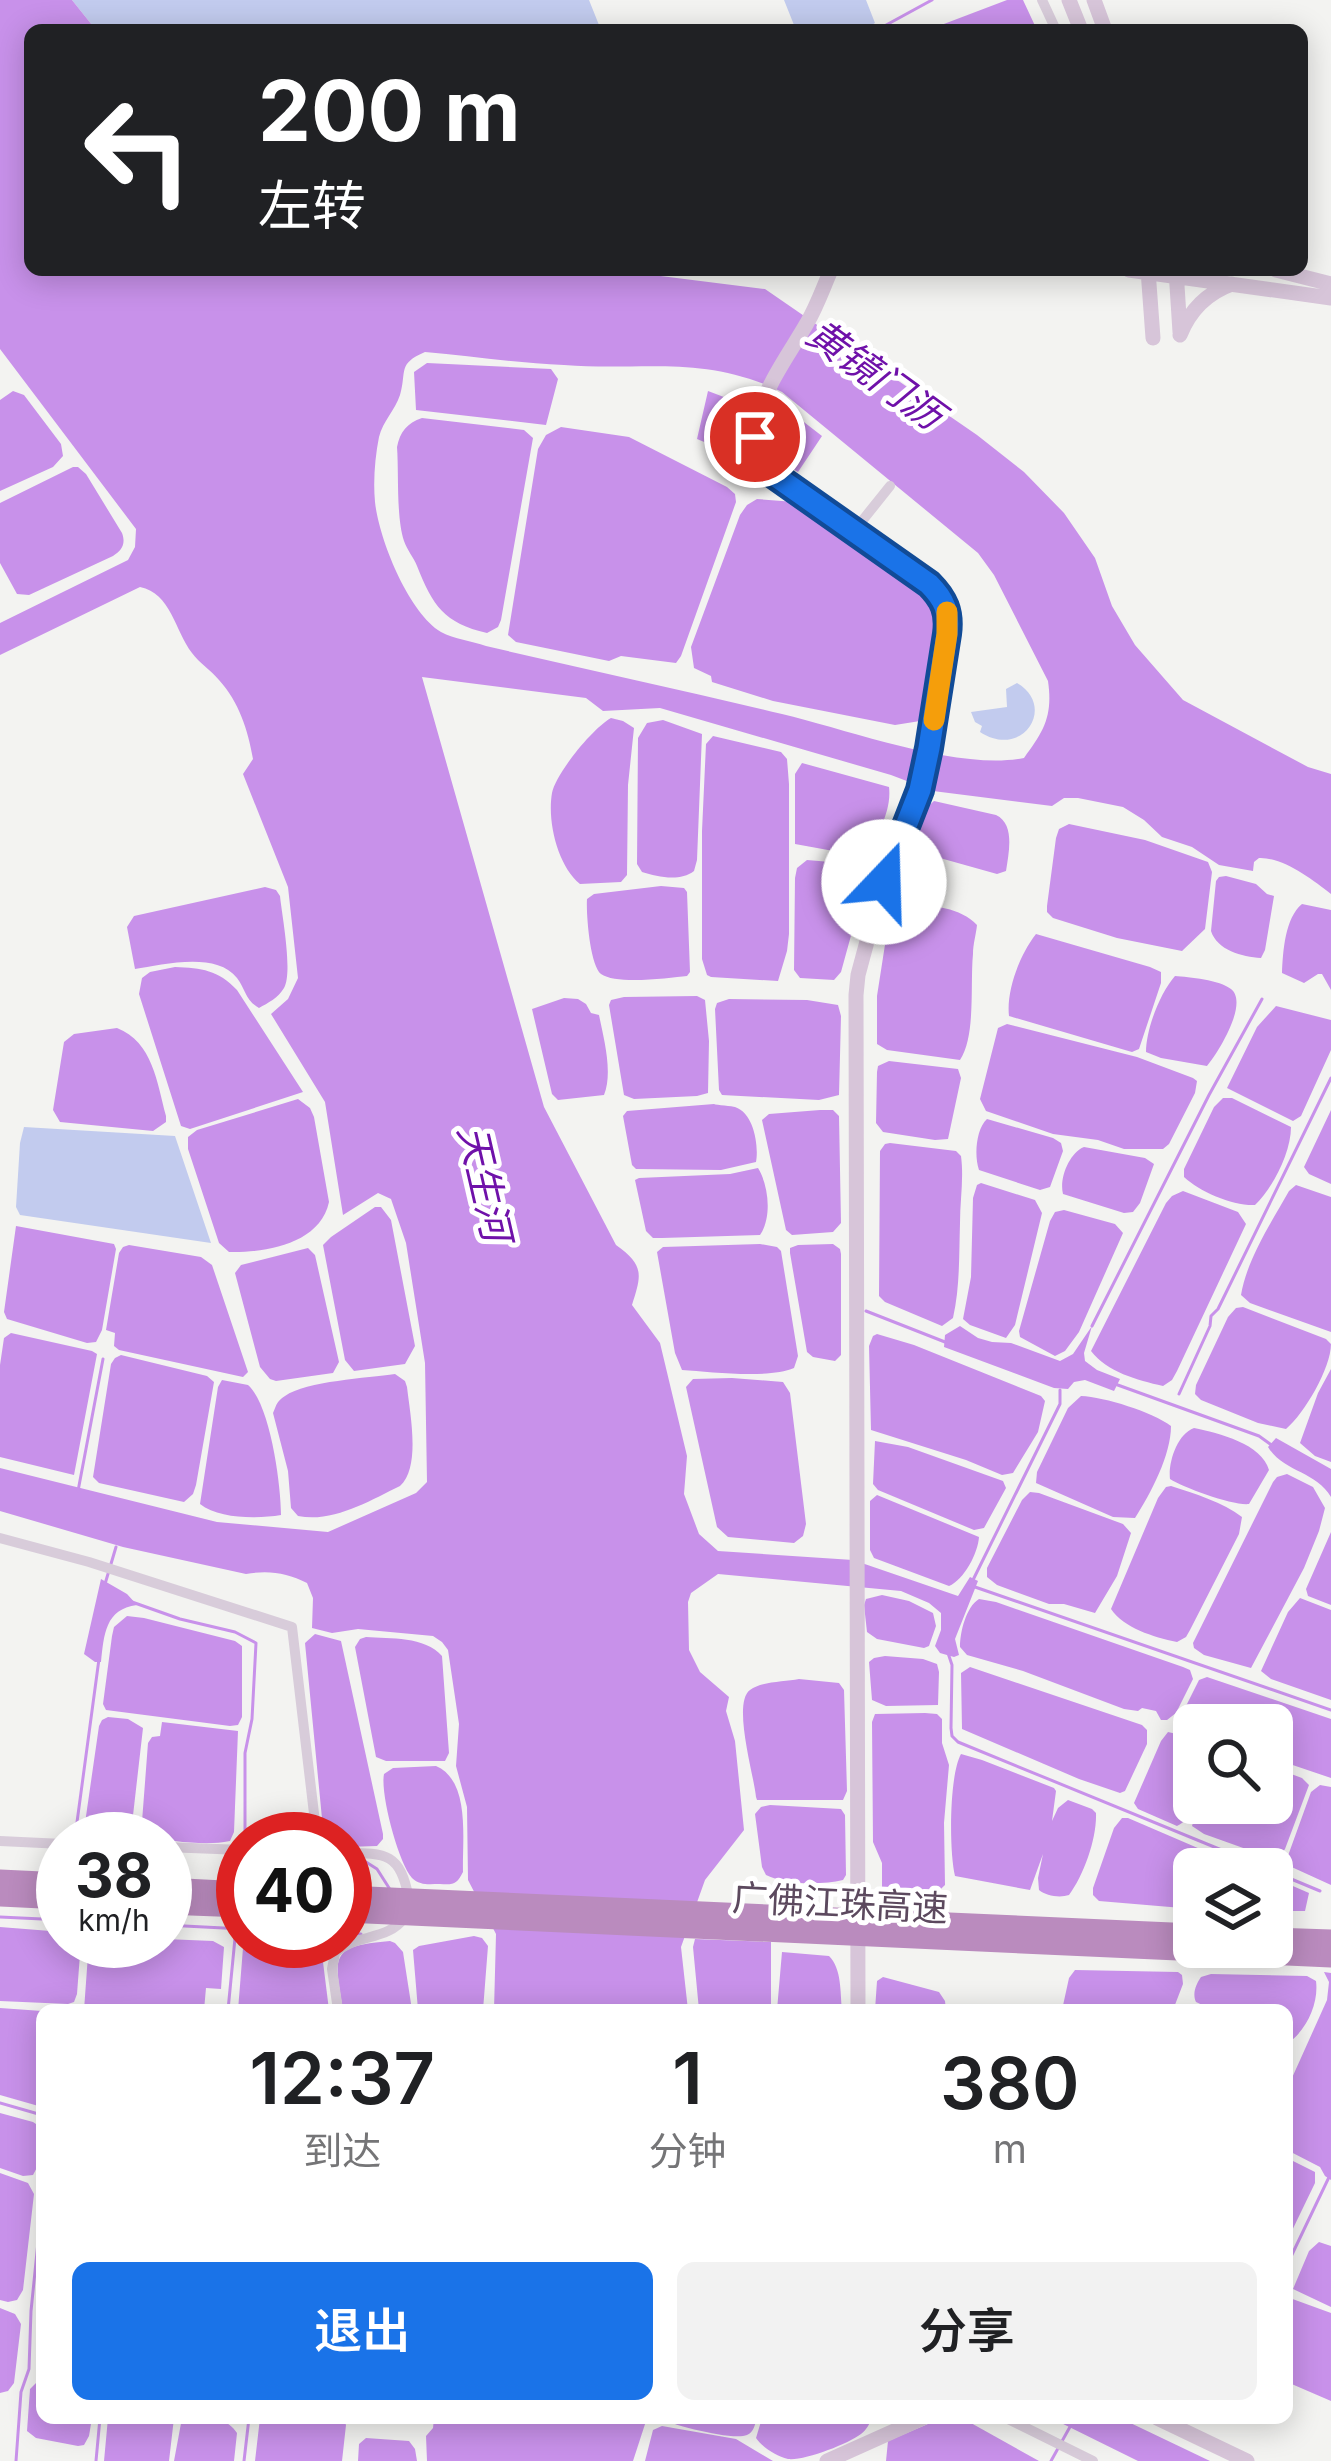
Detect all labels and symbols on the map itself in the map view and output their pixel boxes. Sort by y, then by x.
water label: 黄镜门沥 [798,309,957,442]
pin [704,386,806,488]
position arrow [821,819,947,945]
water label: 天生河 [449,1121,523,1252]
speed limit sign: 40 [216,1812,372,1968]
street label: 广佛江珠高速 [731,1875,949,1931]

